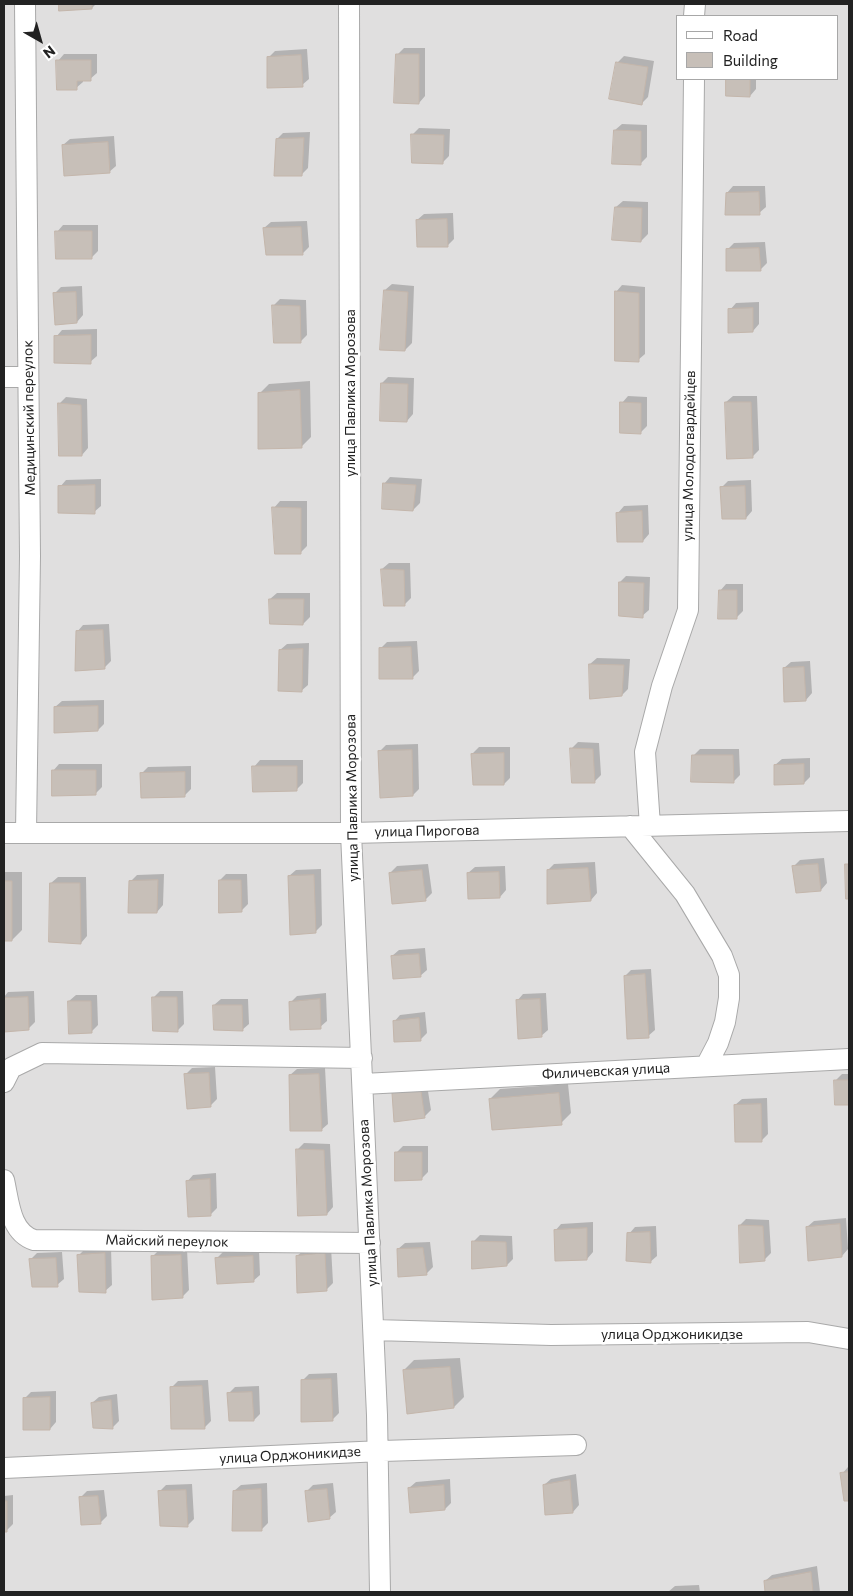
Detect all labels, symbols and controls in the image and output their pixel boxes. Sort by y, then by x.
north arrow [15,15,65,65]
legend [676,15,838,80]
text: Road [723,26,758,44]
text: N [40,42,59,62]
text: Building [723,51,778,69]
street label: улица Павлика Морозова [342,309,358,477]
street label: Медицинский переулок [19,340,39,496]
street label: улица Молодогвардейцев [679,370,699,542]
street label: улица Павлика Морозова [342,714,362,882]
street label: улица Пирогова [374,822,480,840]
street label: Филичевская улица [541,1059,671,1083]
street label: улица Павлика Морозова [355,1119,381,1287]
street label: Майский переулок [105,1232,229,1250]
street label: улица Орджоникидзе [601,1326,743,1342]
street label: улица Орджоникидзе [219,1443,361,1467]

